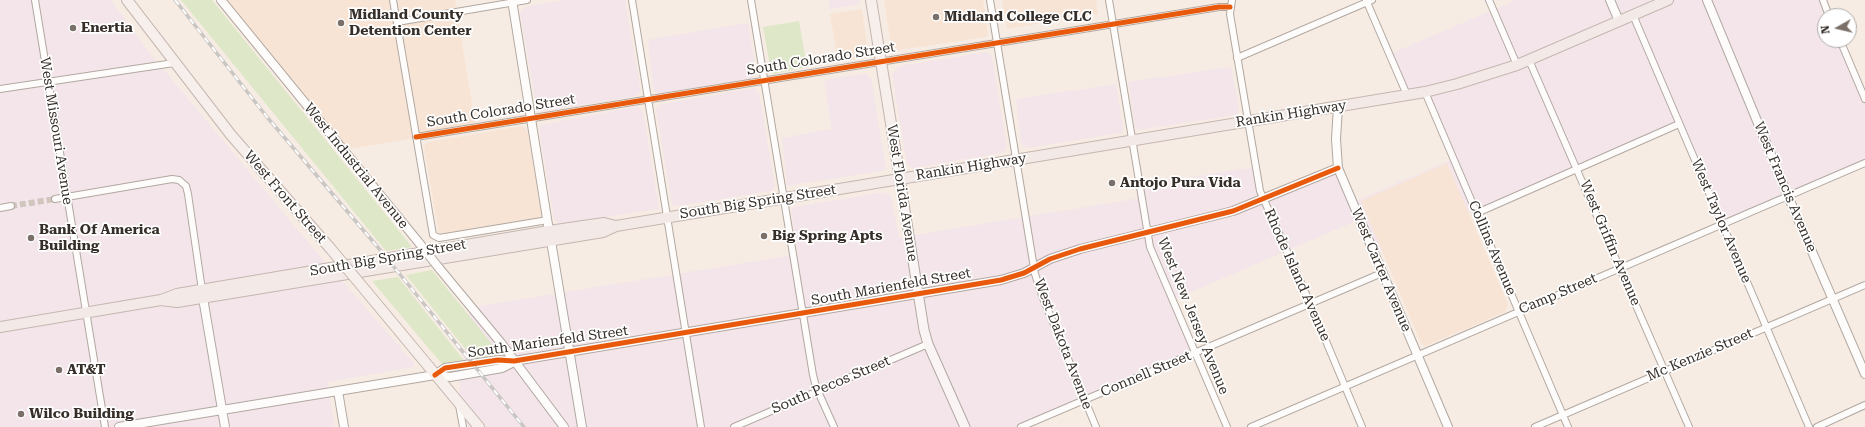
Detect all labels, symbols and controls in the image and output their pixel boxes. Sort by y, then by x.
place label: Midland County Detention Center [349,7,472,40]
north arrow [1817,8,1857,48]
place label: Midland College CLC [944,9,1092,25]
marker: Midland College CLC [931,12,941,22]
marker: Midland County Detention Center [336,18,346,28]
place label: Enertia [81,20,133,36]
marker: Enertia [68,23,78,33]
text: N [1819,25,1833,35]
street label: South Colorado Street [746,39,896,79]
street label: West Missouri Avenue [36,56,76,206]
street label: South Colorado Street [426,91,576,131]
street label: Rankin Highway [1234,97,1348,131]
street label: West Industrial Avenue [300,100,412,232]
street label: West Francis Avenue [1750,119,1820,255]
street label: West Florida Avenue [883,123,921,263]
street label: West Front Street [240,147,330,247]
street label: Rankin Highway [914,150,1028,184]
street label: West Taylor Avenue [1687,156,1755,286]
place label: Antojo Pura Vida [1120,175,1241,191]
marker: Antojo Pura Vida [1107,178,1117,188]
street label: West Griffin Avenue [1576,178,1644,308]
street label: South Big Spring Street [679,181,837,223]
street label: Collins Avenue [1464,198,1520,298]
street label: Rhode Island Avenue [1260,206,1334,344]
street label: West Carter Avenue [1347,206,1415,334]
place label: Bank Of America Building [39,222,160,254]
place label: Big Spring Apts [772,228,882,244]
marker: Big Spring Apts [759,231,769,241]
marker: Bank Of America Building [26,233,36,243]
street label: West New Jersey Avenue [1154,235,1232,397]
street label: South Big Spring Street [309,236,467,280]
street label: South Marienfeld Street [810,265,972,309]
street label: Camp Street [1516,270,1600,318]
street label: West Dakota Avenue [1030,276,1096,412]
street label: South Marienfeld Street [467,322,629,362]
street label: Mc Kenzie Street [1644,325,1756,385]
street label: Connell Street [1098,347,1194,401]
street label: South Pecos Street [769,352,893,418]
place label: AT&T [67,362,106,378]
marker: AT&T [54,365,64,375]
place label: Wilco Building [29,406,134,422]
marker: Wilco Building [16,409,26,419]

